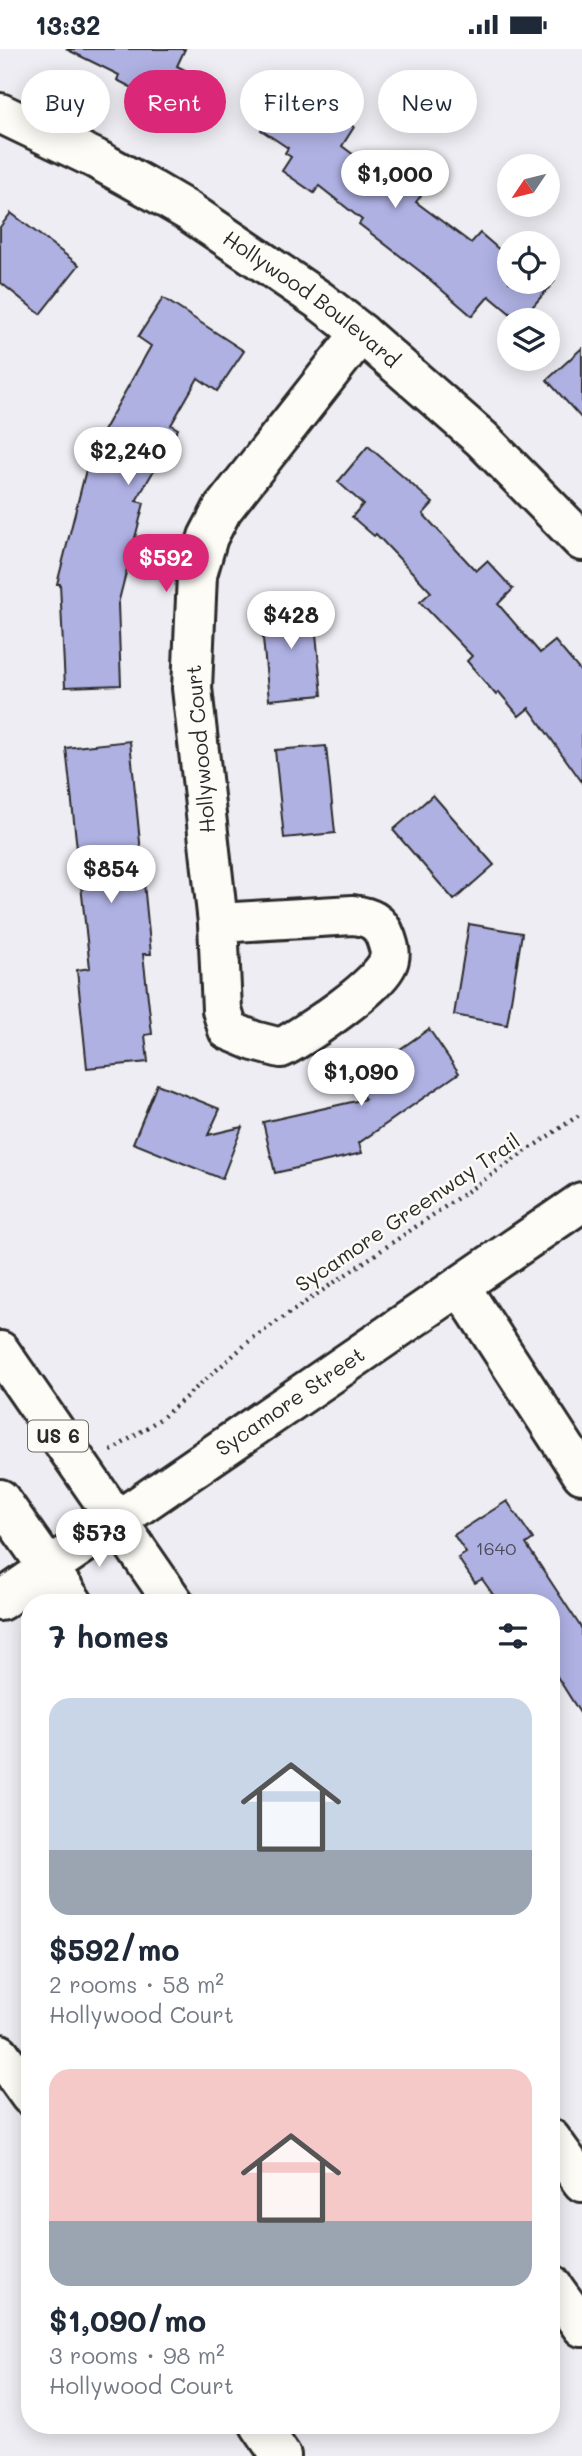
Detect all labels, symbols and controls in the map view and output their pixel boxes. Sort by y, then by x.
text: 13:32 [35,8,101,42]
chip: Buy [21,70,110,133]
chip: Rent [124,70,226,133]
chip: Filters [240,70,364,133]
chip: New [378,70,477,133]
pin: $1,000 [338,151,452,210]
north arrow [497,154,560,217]
map controls [497,154,560,371]
text: $1,000 [357,158,433,188]
street label: Hollywood Boulevard [219,224,406,373]
button: locate [497,231,560,294]
button: layers [497,308,560,371]
pin: $2,240 [71,427,185,487]
text: $2,240 [90,435,166,465]
pin: $592 [125,535,207,594]
text: $592 [139,542,193,572]
pin: $428 [250,591,332,651]
text: $428 [263,599,319,629]
street label: Hollywood Court [179,664,220,834]
pin: $854 [70,845,152,905]
text: $854 [83,853,139,883]
pin: $1,090 [304,1049,418,1108]
text: $1,090 [324,1056,398,1086]
street label: Sycamore Greenway Trail [290,1126,525,1297]
street label: Sycamore Street [210,1340,369,1461]
road number: US 6 [28,1421,88,1451]
pin: $573 [58,1509,140,1569]
text: $573 [72,1517,126,1547]
house number: 1640 [476,1536,516,1560]
text: 7 homes [49,1616,169,1656]
icon: filters [494,1617,532,1655]
icon: home [228,1744,354,1870]
text: $592/mo [49,1929,179,1969]
text: 2 rooms · 58 m² [49,1969,224,1999]
text: Hollywood Court [49,1999,234,2029]
icon: home [228,2115,354,2241]
text: $1,090/mo [49,2300,206,2340]
text: 3 rooms · 98 m² [49,2340,225,2370]
text: Hollywood Court [49,2370,234,2400]

